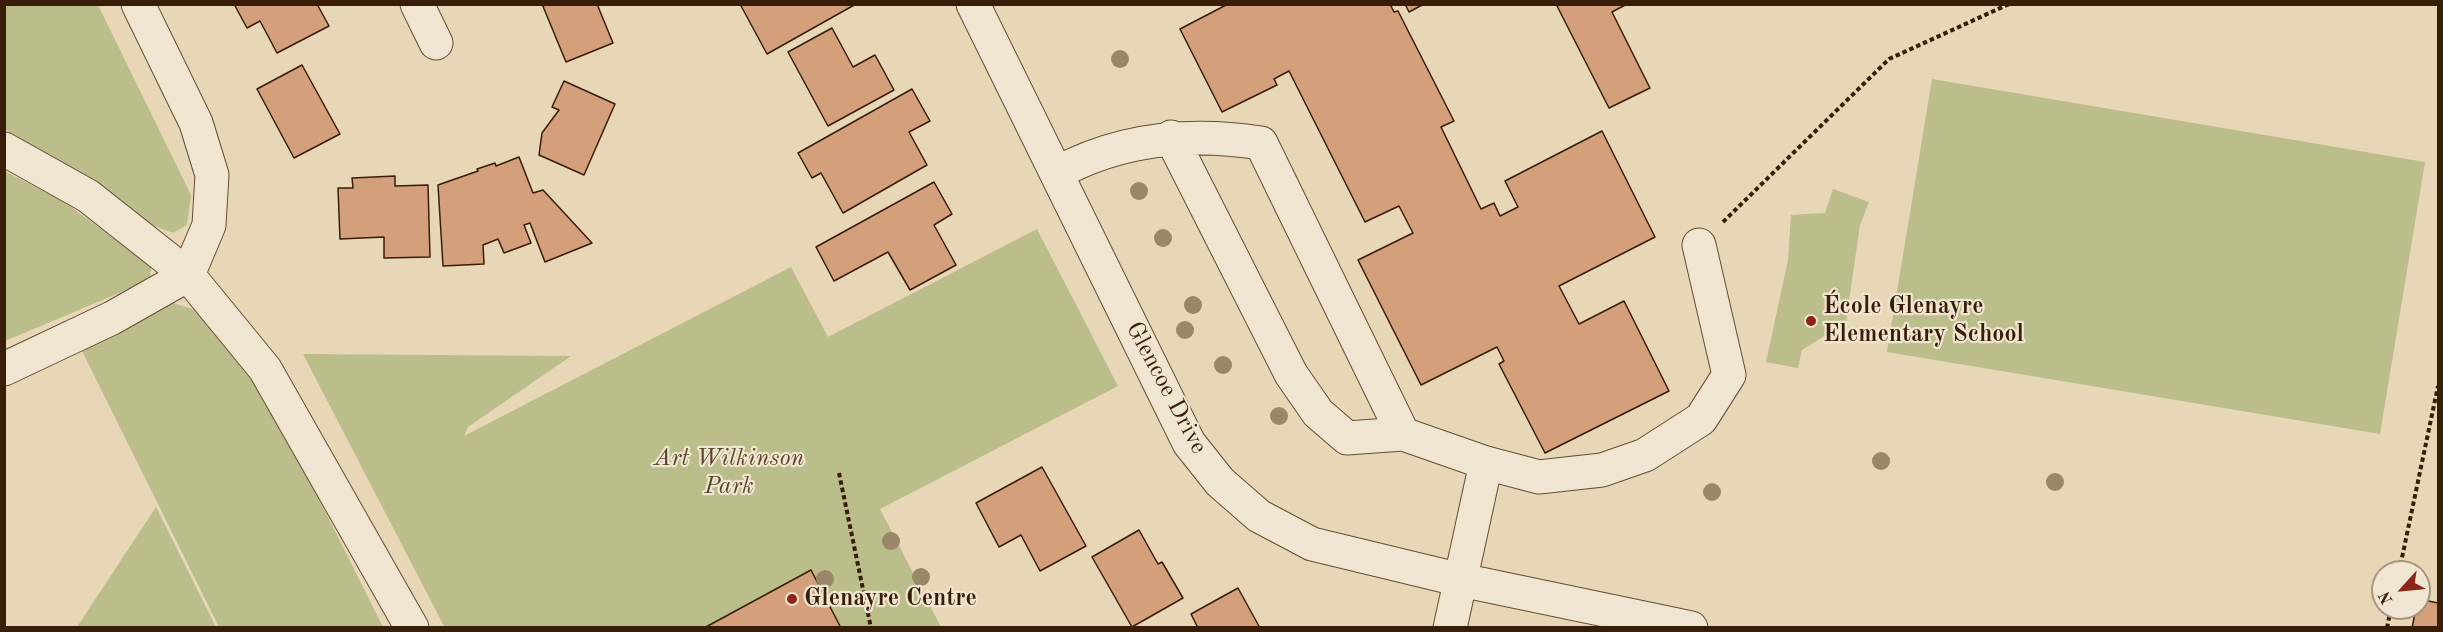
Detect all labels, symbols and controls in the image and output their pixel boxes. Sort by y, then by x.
place label: École Glenayre Elementary School [1823,293,2024,349]
marker: École Glenayre Elementary School [1804,314,1818,328]
street label: Glencoe Drive [1119,317,1213,459]
park label: Art Wilkinson Park [654,445,804,501]
north arrow [2371,560,2431,620]
place label: Glenayre Centre [804,585,977,613]
text: N [2377,588,2397,606]
marker: Glenayre Centre [785,592,799,606]

